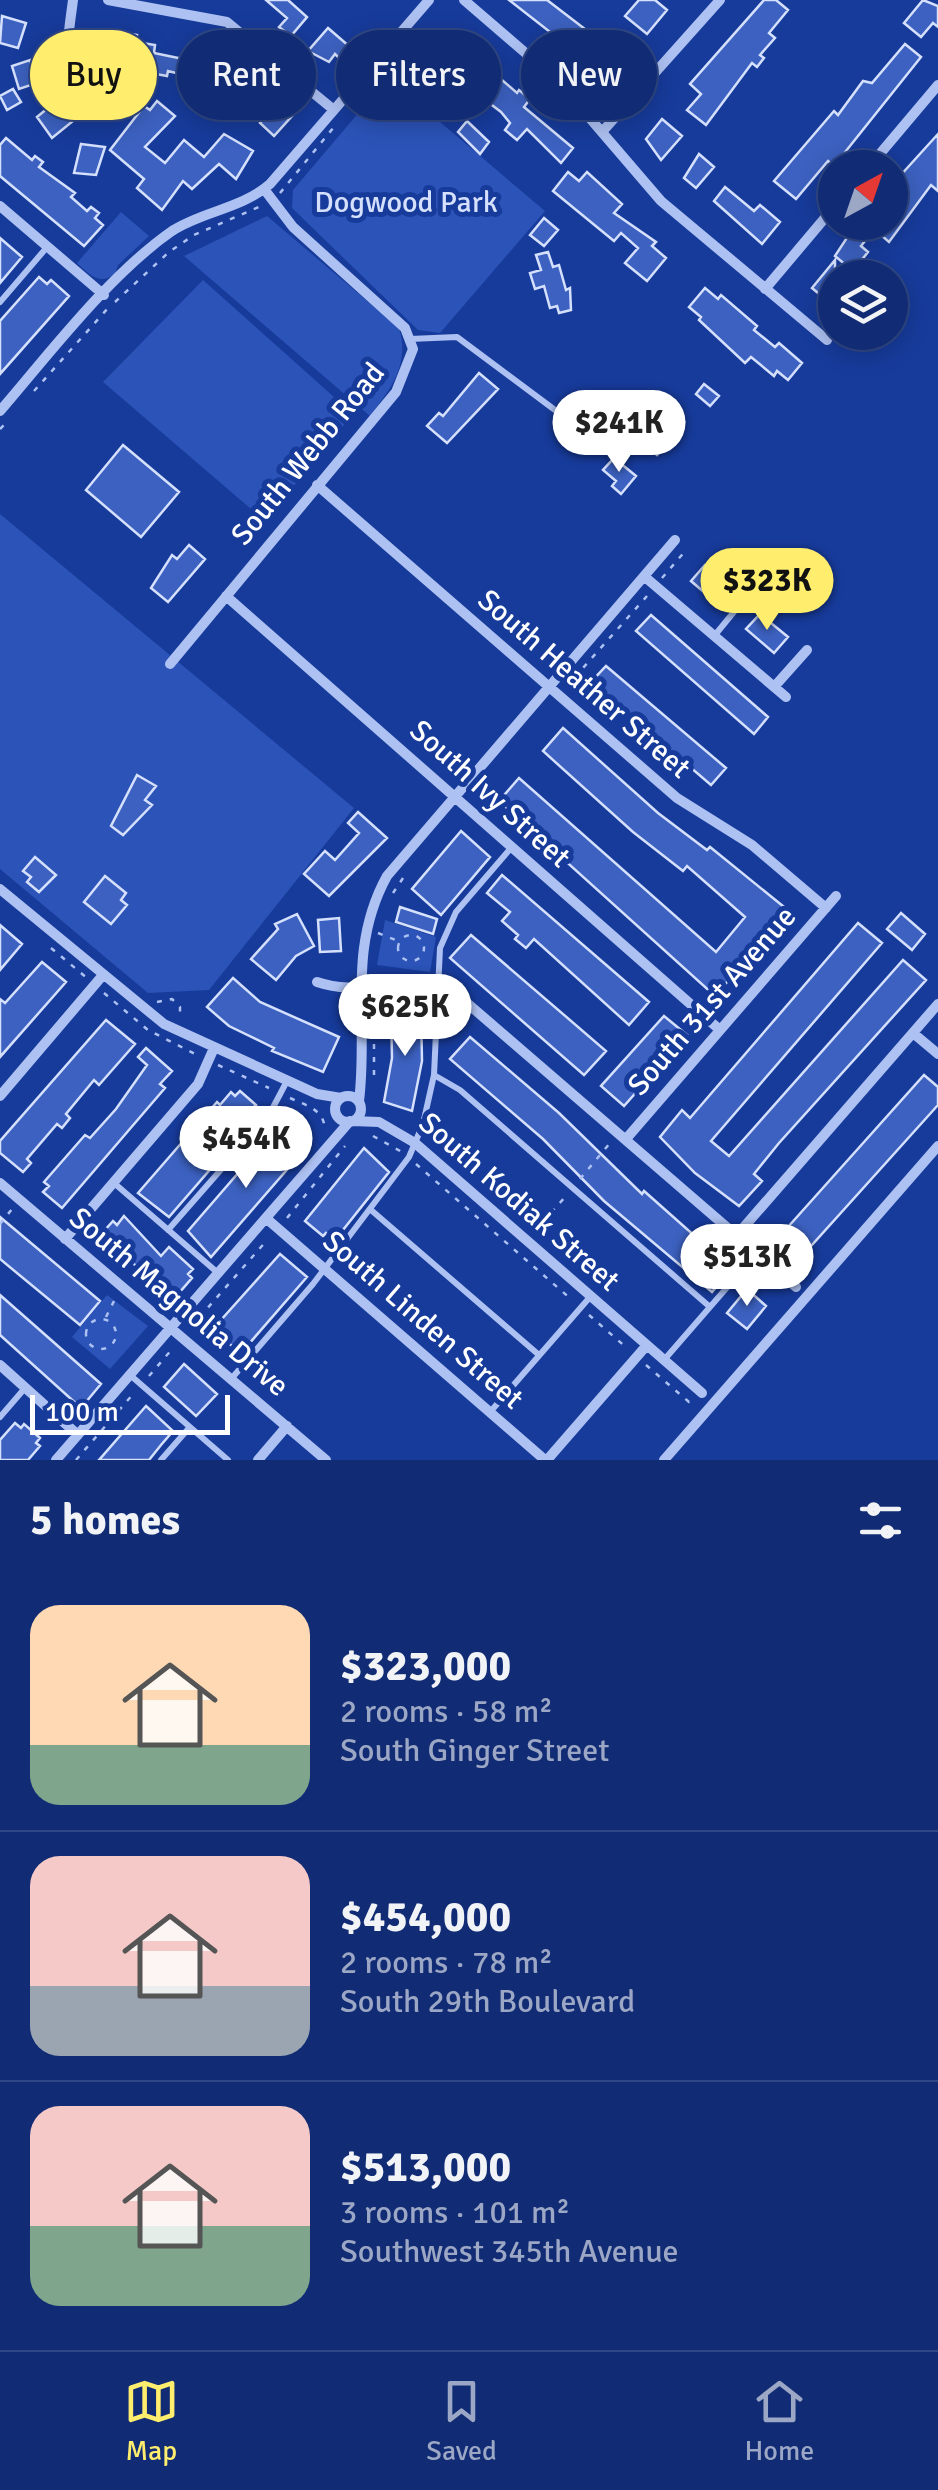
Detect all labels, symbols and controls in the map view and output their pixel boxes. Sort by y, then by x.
chip: Buy [30,30,157,120]
chip: Rent [177,30,316,120]
chip: Filters [336,30,501,120]
chip: New [521,30,657,120]
north arrow [818,150,908,240]
map controls [818,150,908,350]
park label: Dogwood Park [314,184,498,221]
button: layers [818,260,908,350]
street label: South Webb Road [223,355,393,553]
pin: $241K [549,390,689,475]
text: $241K [575,403,663,442]
pin: $323K [697,548,837,633]
text: $323K [723,561,811,600]
street label: South Heather Street [470,582,698,786]
street label: South Ivy Street [402,712,578,876]
street label: South 31st Avenue [620,899,804,1103]
pin: $625K [335,974,475,1059]
text: $625K [361,987,449,1026]
street label: South Kodiak Street [411,1105,627,1299]
pin: $454K [176,1106,316,1191]
text: $454K [202,1119,290,1158]
street label: South Magnolia Drive [62,1199,296,1405]
street label: South Linden Street [315,1223,531,1417]
pin: $513K [677,1224,817,1309]
text: $513K [703,1237,791,1276]
scale bar [30,1390,230,1434]
text: 100 m [45,1395,119,1429]
icon: filters [853,1493,908,1548]
text: 5 homes [30,1495,180,1546]
text: $323,000 [340,1641,511,1692]
icon: home [110,1645,230,1765]
text: 2 rooms · 58 m² [340,1692,553,1731]
text: South Ginger Street [340,1731,609,1770]
text: $454,000 [340,1892,511,1943]
icon: home [110,1896,230,2016]
text: 2 rooms · 78 m² [340,1943,553,1982]
text: South 29th Boulevard [340,1982,635,2021]
text: $513,000 [340,2142,511,2193]
icon: home [110,2146,230,2266]
text: 3 rooms · 101 m² [340,2193,570,2232]
text: Southwest 345th Avenue [340,2232,679,2271]
tab: Map [124,2374,179,2468]
tab: Saved [426,2374,497,2468]
tab: Home [744,2374,814,2468]

